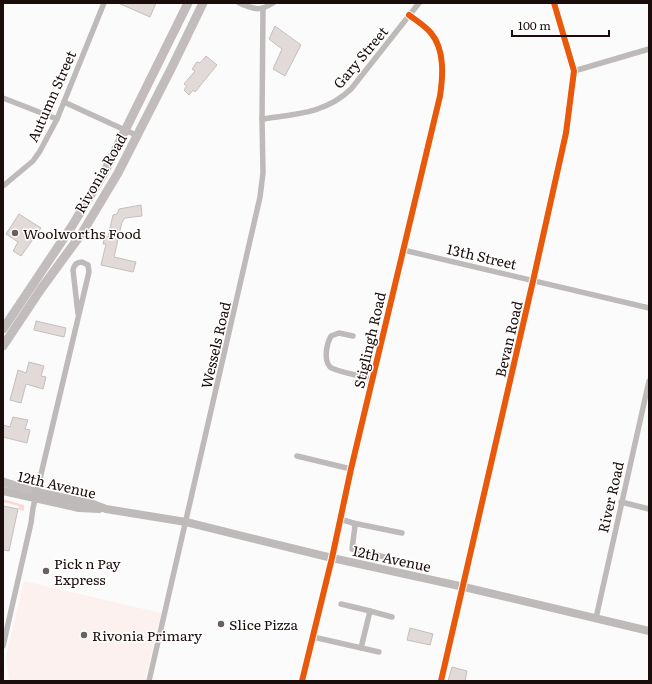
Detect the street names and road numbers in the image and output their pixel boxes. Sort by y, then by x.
street label: Gary Street [328,21,392,92]
street label: Autumn Street [22,47,80,145]
street label: Rivonia Road [69,129,131,216]
street label: 13th Street [445,238,519,274]
street label: Stiglingh Road [348,289,390,390]
street label: Bevan Road [490,298,527,379]
street label: Wessels Road [195,299,235,390]
street label: River Road [592,459,628,535]
street label: 12th Avenue [16,465,98,503]
street label: 12th Avenue [351,540,433,576]

